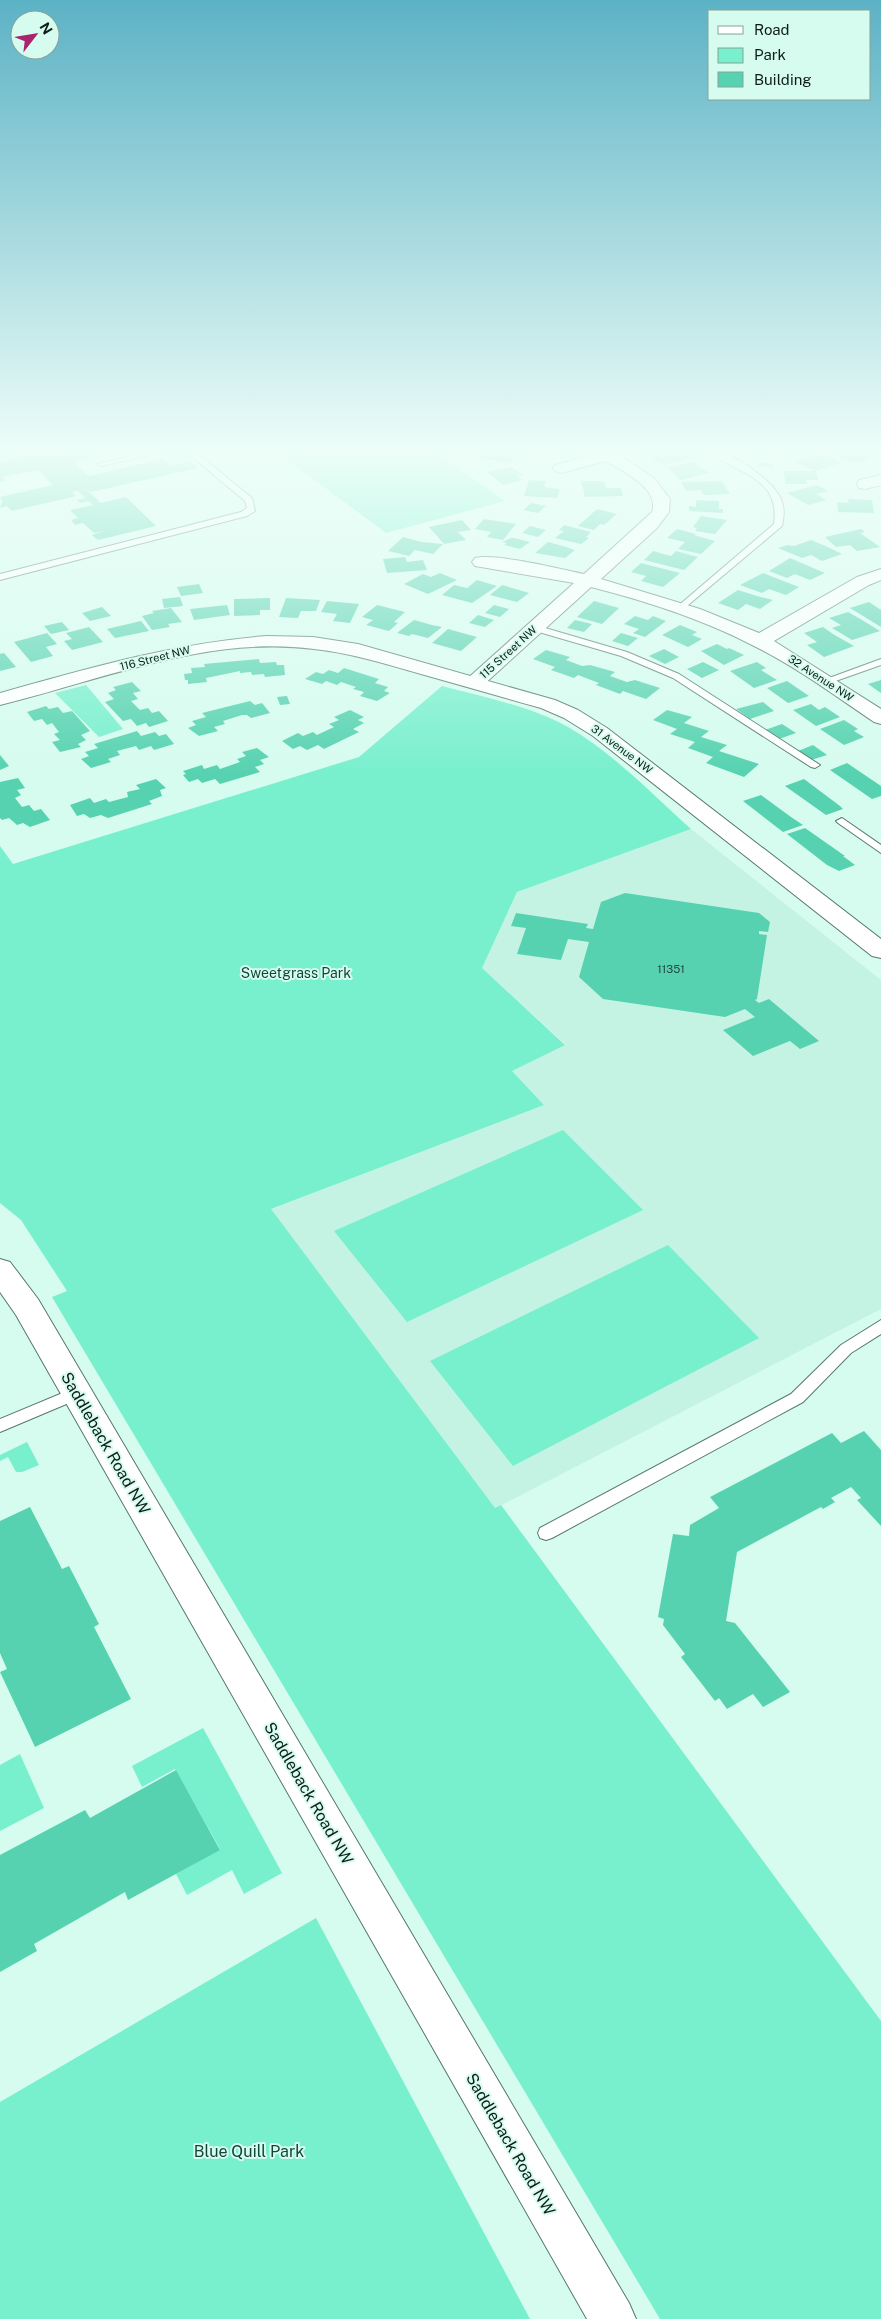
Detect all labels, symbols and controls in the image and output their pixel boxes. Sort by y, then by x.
north arrow [10,10,60,60]
legend [708,10,871,100]
text: N [36,19,56,37]
text: Road [754,21,790,38]
text: Park [754,46,786,63]
text: Building [754,71,812,88]
street label: 115 Street NW [477,623,539,681]
street label: 116 Street NW [119,643,192,673]
street label: 32 Avenue NW [786,652,856,704]
street label: 31 Avenue NW [589,722,655,776]
house number: 11351 [657,963,685,975]
park label: Sweetgrass Park [241,965,351,981]
street label: Saddleback Road NW [57,1369,154,1518]
street label: Saddleback Road NW [260,1719,357,1868]
street label: Saddleback Road NW [462,2070,559,2219]
park label: Blue Quill Park [194,2142,304,2161]

